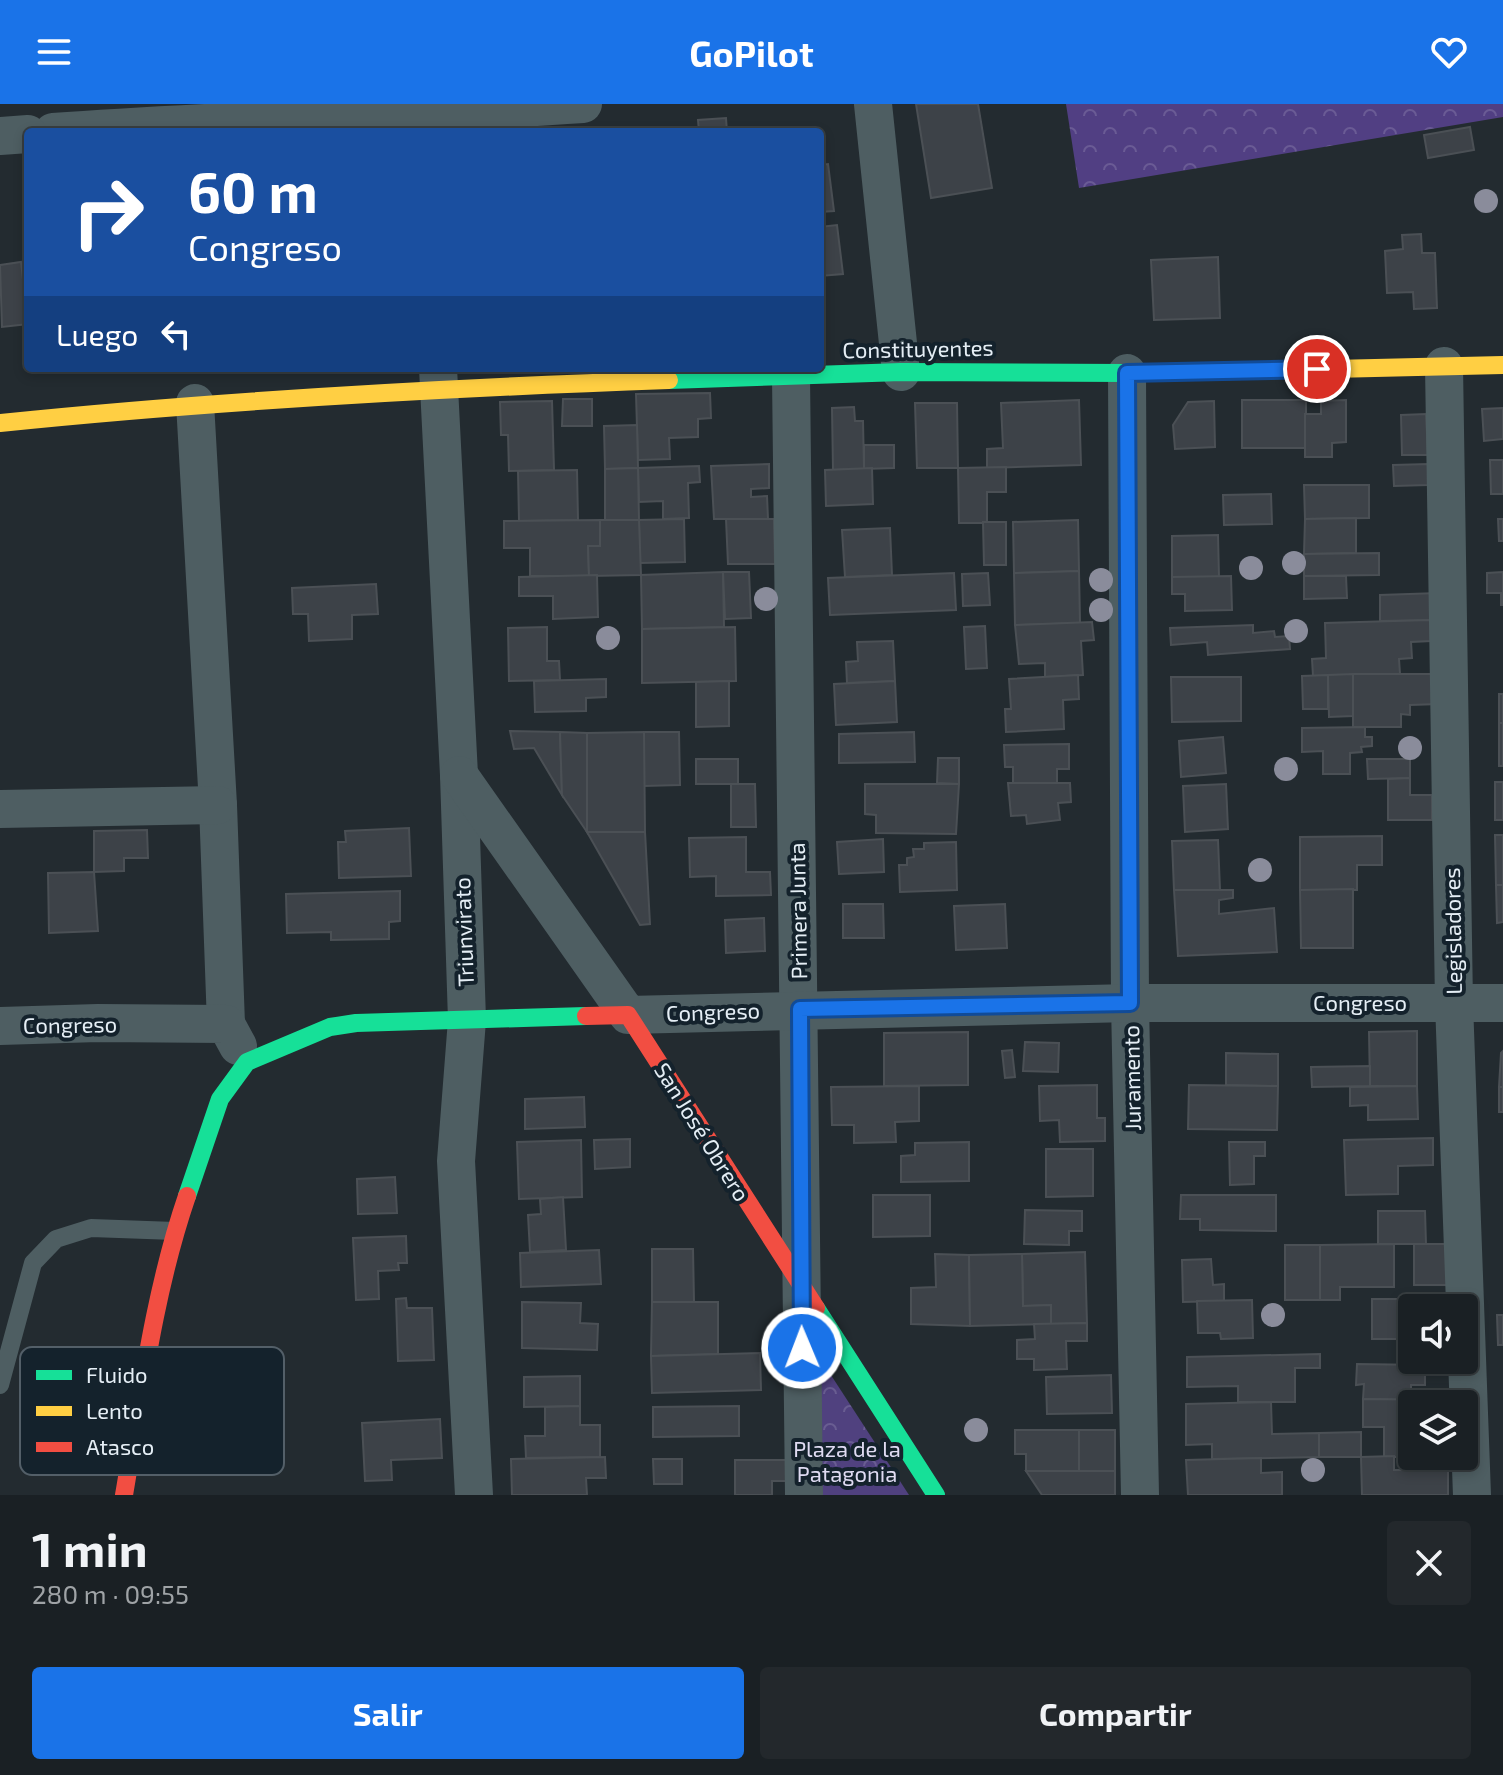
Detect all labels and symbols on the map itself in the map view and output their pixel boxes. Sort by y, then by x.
street label: Constituyentes [842,334,994,362]
pin [1283,335,1351,403]
street label: Primera Junta [783,842,811,980]
street label: Legisladores [1438,867,1466,995]
street label: Triunvirato [448,877,478,987]
street label: Congreso [1313,989,1407,1015]
street label: Congreso [665,996,760,1026]
street label: Congreso [23,1010,117,1038]
street label: Juramento [1117,1025,1145,1131]
street label: San José Obrero [650,1058,756,1205]
position arrow [760,1306,844,1390]
legend [20,1347,284,1475]
text: Fluido [86,1361,148,1387]
text: Lento [86,1397,143,1423]
text: Atasco [86,1433,154,1459]
park label: Plaza de la Patagonia [793,1435,901,1486]

